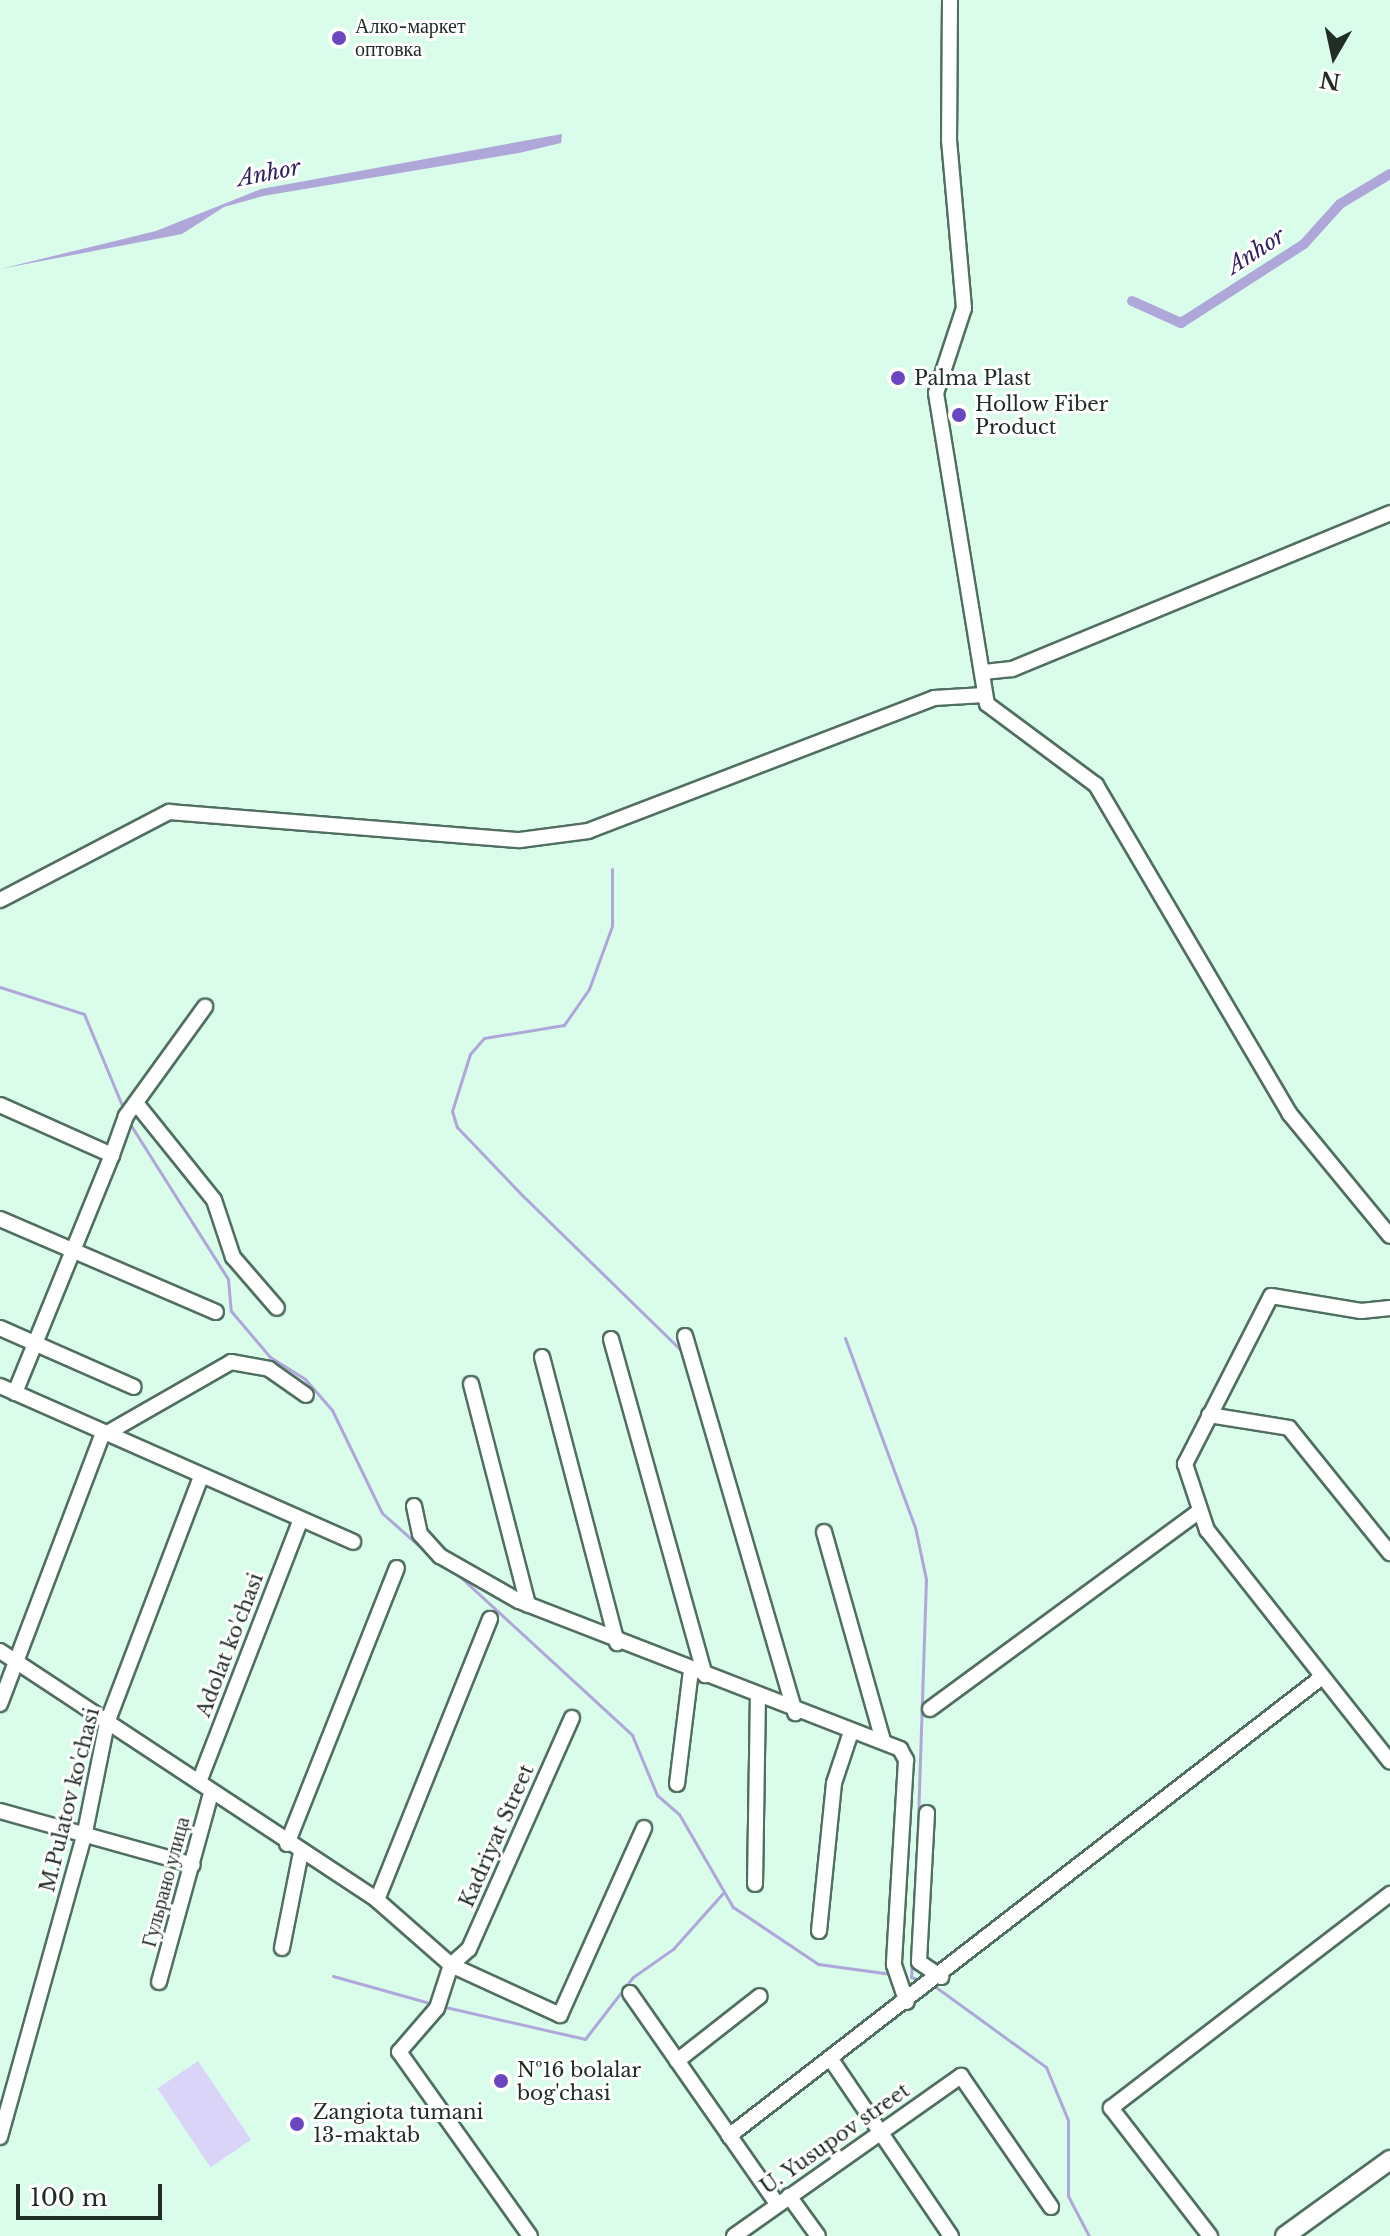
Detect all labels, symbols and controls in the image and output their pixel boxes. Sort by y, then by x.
place label: Алко-маркет оптовка [355,14,466,61]
north arrow [1294,16,1374,96]
marker: Алко-маркет оптовка [330,29,348,47]
text: N [1318,65,1342,95]
water label: Anhor [235,154,303,192]
water label: Anhor [1222,223,1290,279]
place label: Palma Plast [914,366,1031,390]
marker: Palma Plast [889,369,907,387]
place label: Hollow Fiber Product [975,392,1109,439]
marker: Hollow Fiber Product [950,406,968,424]
street label: Adolat ko'chasi [192,1570,268,1720]
street label: M.Pulatov ko'chasi [35,1705,105,1895]
street label: Kadriyat Street [455,1761,539,1911]
street label: Гульрано улица [137,1814,195,1950]
place label: №16 bolalar bog'chasi [517,2058,641,2105]
marker: №16 bolalar bog'chasi [492,2072,510,2090]
street label: U. Yusupov street [755,2078,915,2200]
place label: Zangiota tumani 13-maktab [313,2100,484,2147]
marker: Zangiota tumani 13-maktab [288,2115,306,2133]
scale bar [20,2168,166,2218]
text: 100 m [30,2183,108,2212]

